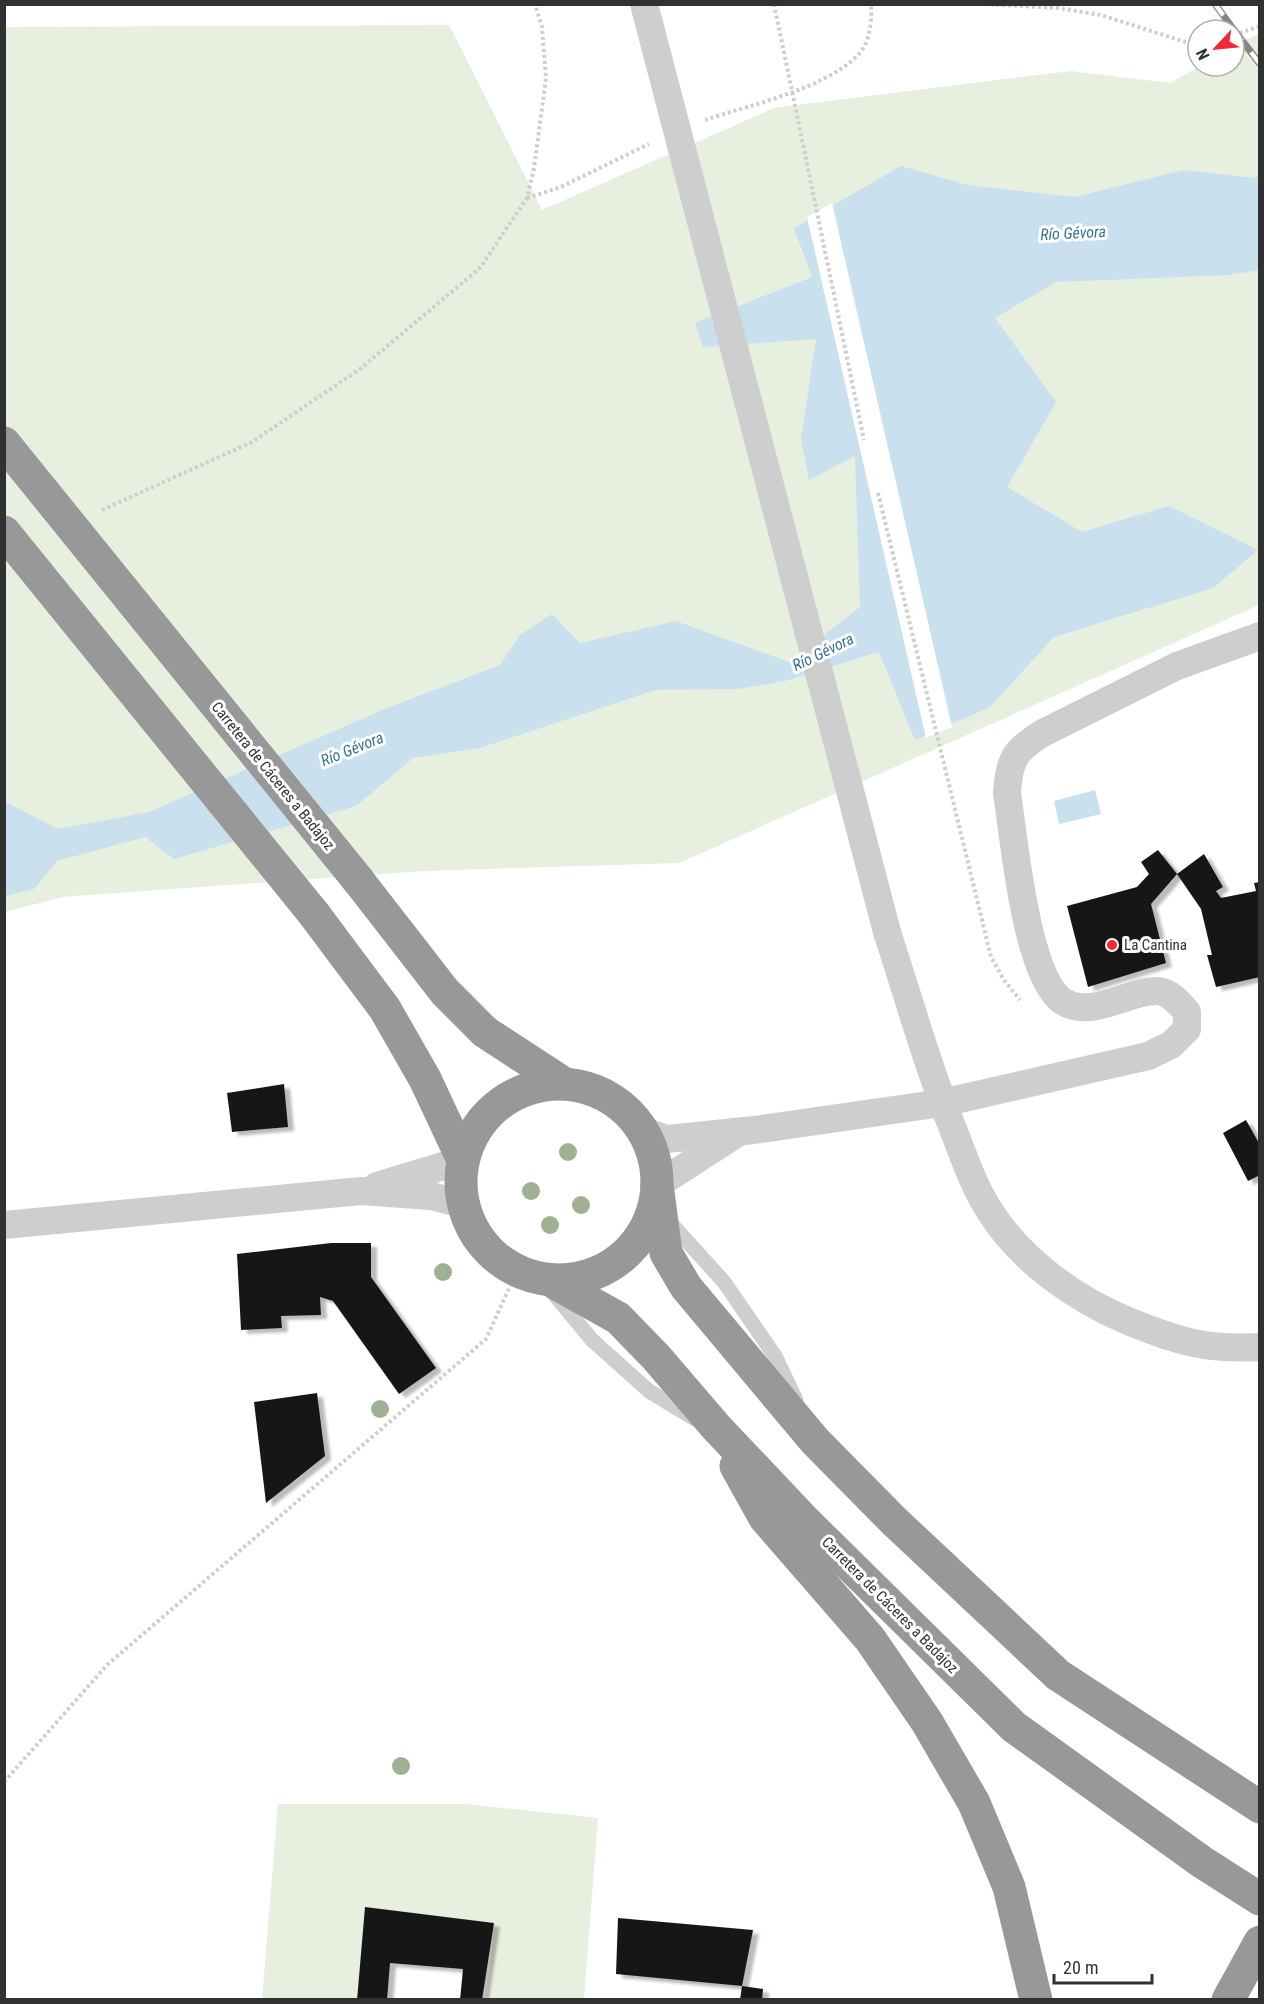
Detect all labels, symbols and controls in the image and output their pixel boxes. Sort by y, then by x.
north arrow [1186,18,1246,78]
text: N [1192,46,1214,63]
water label: Río Gévora [1040,222,1106,244]
water label: Río Gévora [789,629,857,675]
street label: Carretera de Cáceres a Badajoz [208,698,338,854]
water label: Río Gévora [318,728,386,770]
place label: La Cantina [1124,936,1187,954]
marker: La Cantina [1105,938,1119,952]
street label: Carretera de Cáceres a Badajoz [818,1533,962,1677]
scale bar [1054,1947,1152,1985]
text: 20 m [1063,1957,1098,1978]

